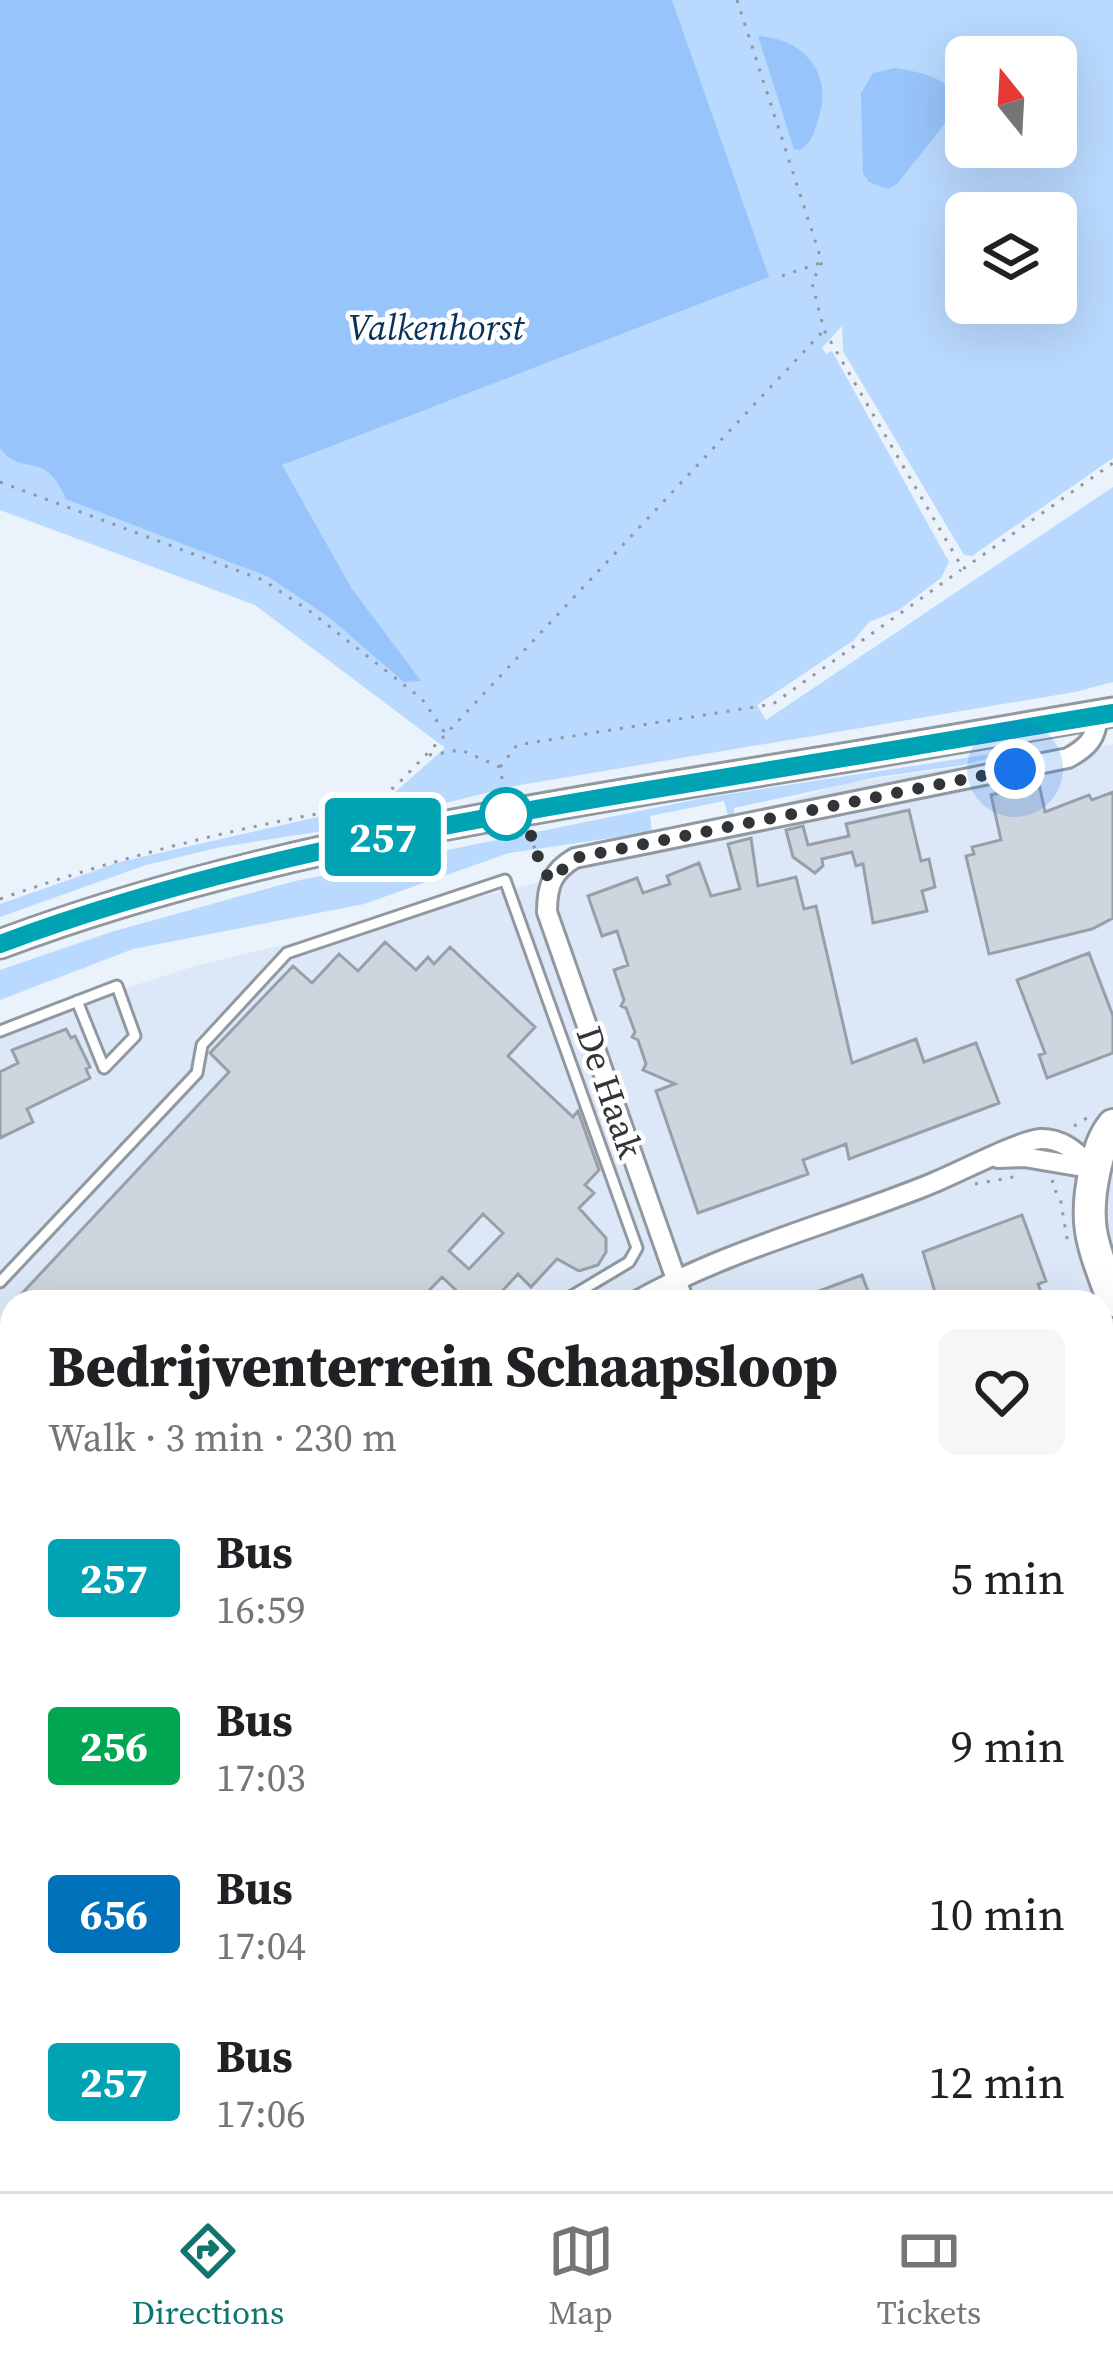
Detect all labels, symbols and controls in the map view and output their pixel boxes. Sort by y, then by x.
north arrow [945,36,1077,168]
map controls [945,36,1077,324]
button: layers [945,192,1077,324]
park label: Valkenhorst [348,303,525,352]
your location [985,739,1045,799]
unlabelled marker [481,789,531,839]
line badge: 257 [314,798,452,876]
text: 257 [349,808,417,866]
street label: De Haak [565,1020,655,1165]
text: Bedrijventerrein Schaapsloop [48,1327,838,1405]
button: heart [939,1329,1065,1455]
text: Walk · 3 min · 230 m [48,1411,397,1464]
text: Bus [216,1521,293,1583]
text: 5 min [951,1547,1065,1609]
text: 257 [80,1549,148,1607]
text: 16:59 [216,1583,306,1636]
text: Bus [216,1689,293,1751]
text: 9 min [951,1715,1065,1777]
text: 256 [80,1717,148,1775]
text: 17:03 [216,1751,306,1804]
text: Bus [216,1857,293,1919]
text: 10 min [928,1883,1065,1945]
text: 656 [80,1885,148,1943]
text: 17:04 [216,1919,306,1972]
text: Bus [216,2025,293,2087]
text: 12 min [928,2051,1065,2113]
text: 257 [80,2053,148,2111]
text: 17:06 [216,2087,306,2140]
tab: Directions [132,2218,284,2335]
tab: Map [548,2218,614,2335]
tab: Tickets [877,2218,981,2335]

